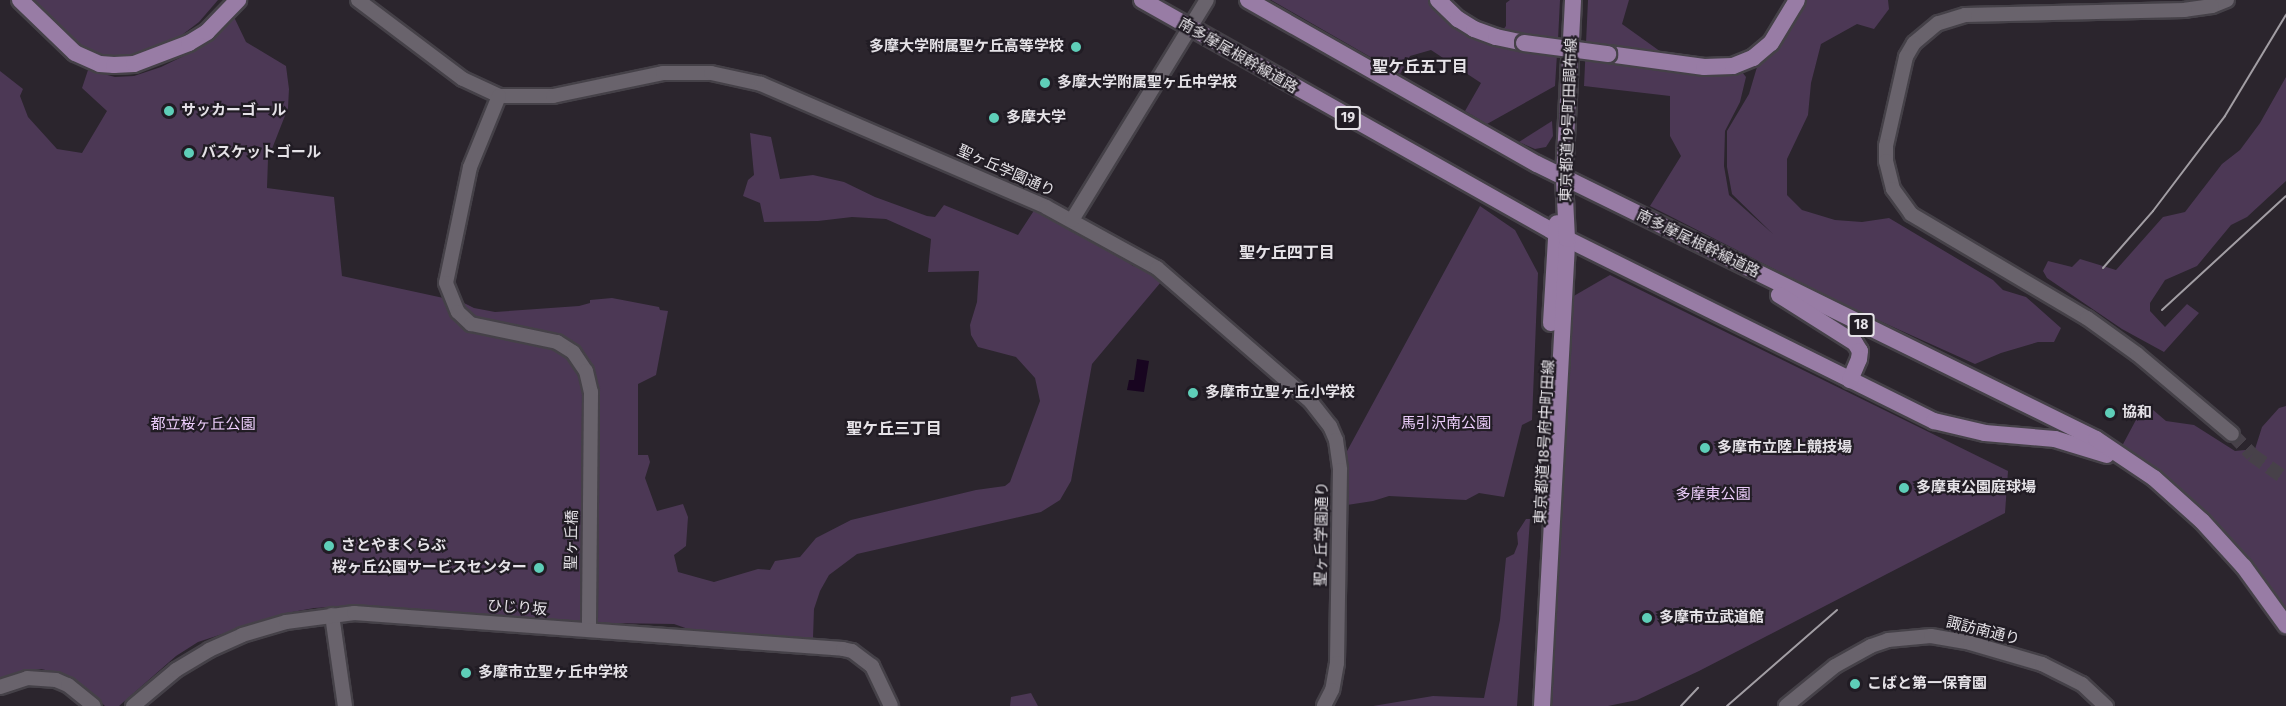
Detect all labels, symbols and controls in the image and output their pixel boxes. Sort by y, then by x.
street label: 南多摩尾根幹線道路 [1175,14,1301,98]
place label: 多摩大学附属聖ケ丘高等学校 [869,38,1064,56]
street label: 東京都道19号町田調布線 [1557,38,1581,202]
marker: 多摩大学附属聖ケ丘高等学校 [1069,40,1083,54]
district label: 聖ケ丘五丁目 [1372,57,1468,77]
place label: 多摩大学附属聖ヶ丘中学校 [1057,74,1237,92]
marker: 多摩大学附属聖ヶ丘中学校 [1038,76,1052,90]
place label: サッカーゴール [181,102,286,120]
marker: サッカーゴール [162,104,176,118]
road number: 19 [1334,107,1362,129]
place label: 多摩大学 [1006,109,1066,127]
marker: 多摩大学 [987,111,1001,125]
street label: 聖ヶ丘学園通り [954,141,1058,201]
place label: バスケットゴール [201,144,321,162]
marker: バスケットゴール [182,146,196,160]
street label: 南多摩尾根幹線道路 [1633,206,1763,282]
district label: 聖ケ丘四丁目 [1239,243,1335,263]
road number: 18 [1848,314,1874,336]
street label: 東京都道18号府中町田線 [1532,359,1558,525]
place label: 多摩市立聖ヶ丘小学校 [1205,384,1355,402]
marker: 多摩市立聖ヶ丘小学校 [1186,386,1200,400]
place label: 協和 [2122,404,2152,422]
marker: 協和 [2103,406,2117,420]
park label: 馬引沢南公園 [1401,415,1491,433]
park label: 都立桜ヶ丘公園 [151,416,255,434]
district label: 聖ケ丘三丁目 [846,419,942,439]
place label: 多摩市立陸上競技場 [1717,439,1852,457]
marker: 多摩市立陸上競技場 [1698,441,1712,455]
place label: 多摩東公園庭球場 [1916,479,2036,497]
street label: 聖ヶ丘学園通り [1312,481,1332,587]
marker: 多摩東公園庭球場 [1897,481,1911,495]
park label: 多摩東公園 [1676,486,1750,504]
street label: 聖ヶ丘橋 [562,510,582,570]
place label: さとやまくらぶ [341,537,446,555]
marker: さとやまくらぶ [322,539,336,553]
place label: 桜ヶ丘公園サービスセンター [332,559,527,577]
marker: 桜ヶ丘公園サービスセンター [532,561,546,575]
street label: ひじり坂 [486,597,548,619]
place label: 多摩市立武道館 [1659,609,1764,627]
marker: 多摩市立武道館 [1640,611,1654,625]
street label: 諏訪南通り [1944,613,2022,649]
place label: 多摩市立聖ヶ丘中学校 [478,664,628,682]
marker: 多摩市立聖ヶ丘中学校 [459,666,473,680]
place label: こばと第一保育園 [1867,675,1987,693]
marker: こばと第一保育園 [1848,677,1862,691]

